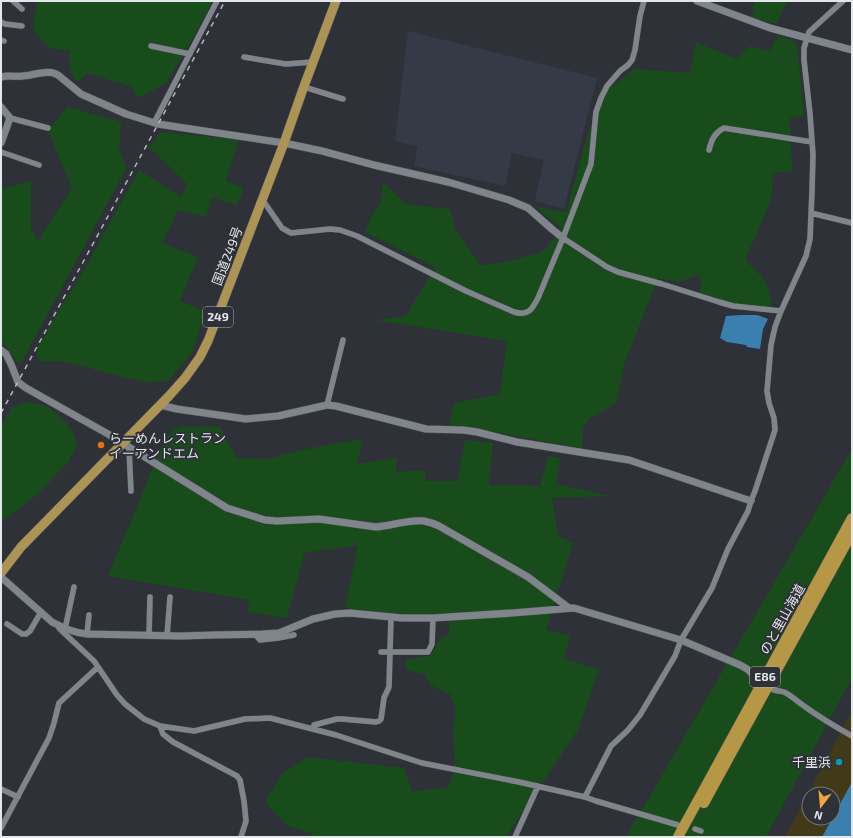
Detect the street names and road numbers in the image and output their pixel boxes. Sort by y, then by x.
street label: 国道249号 [208,224,246,288]
road number: 249 [203,307,233,327]
street label: のと里山海道 [756,581,808,657]
road number: E86 [750,667,780,687]

